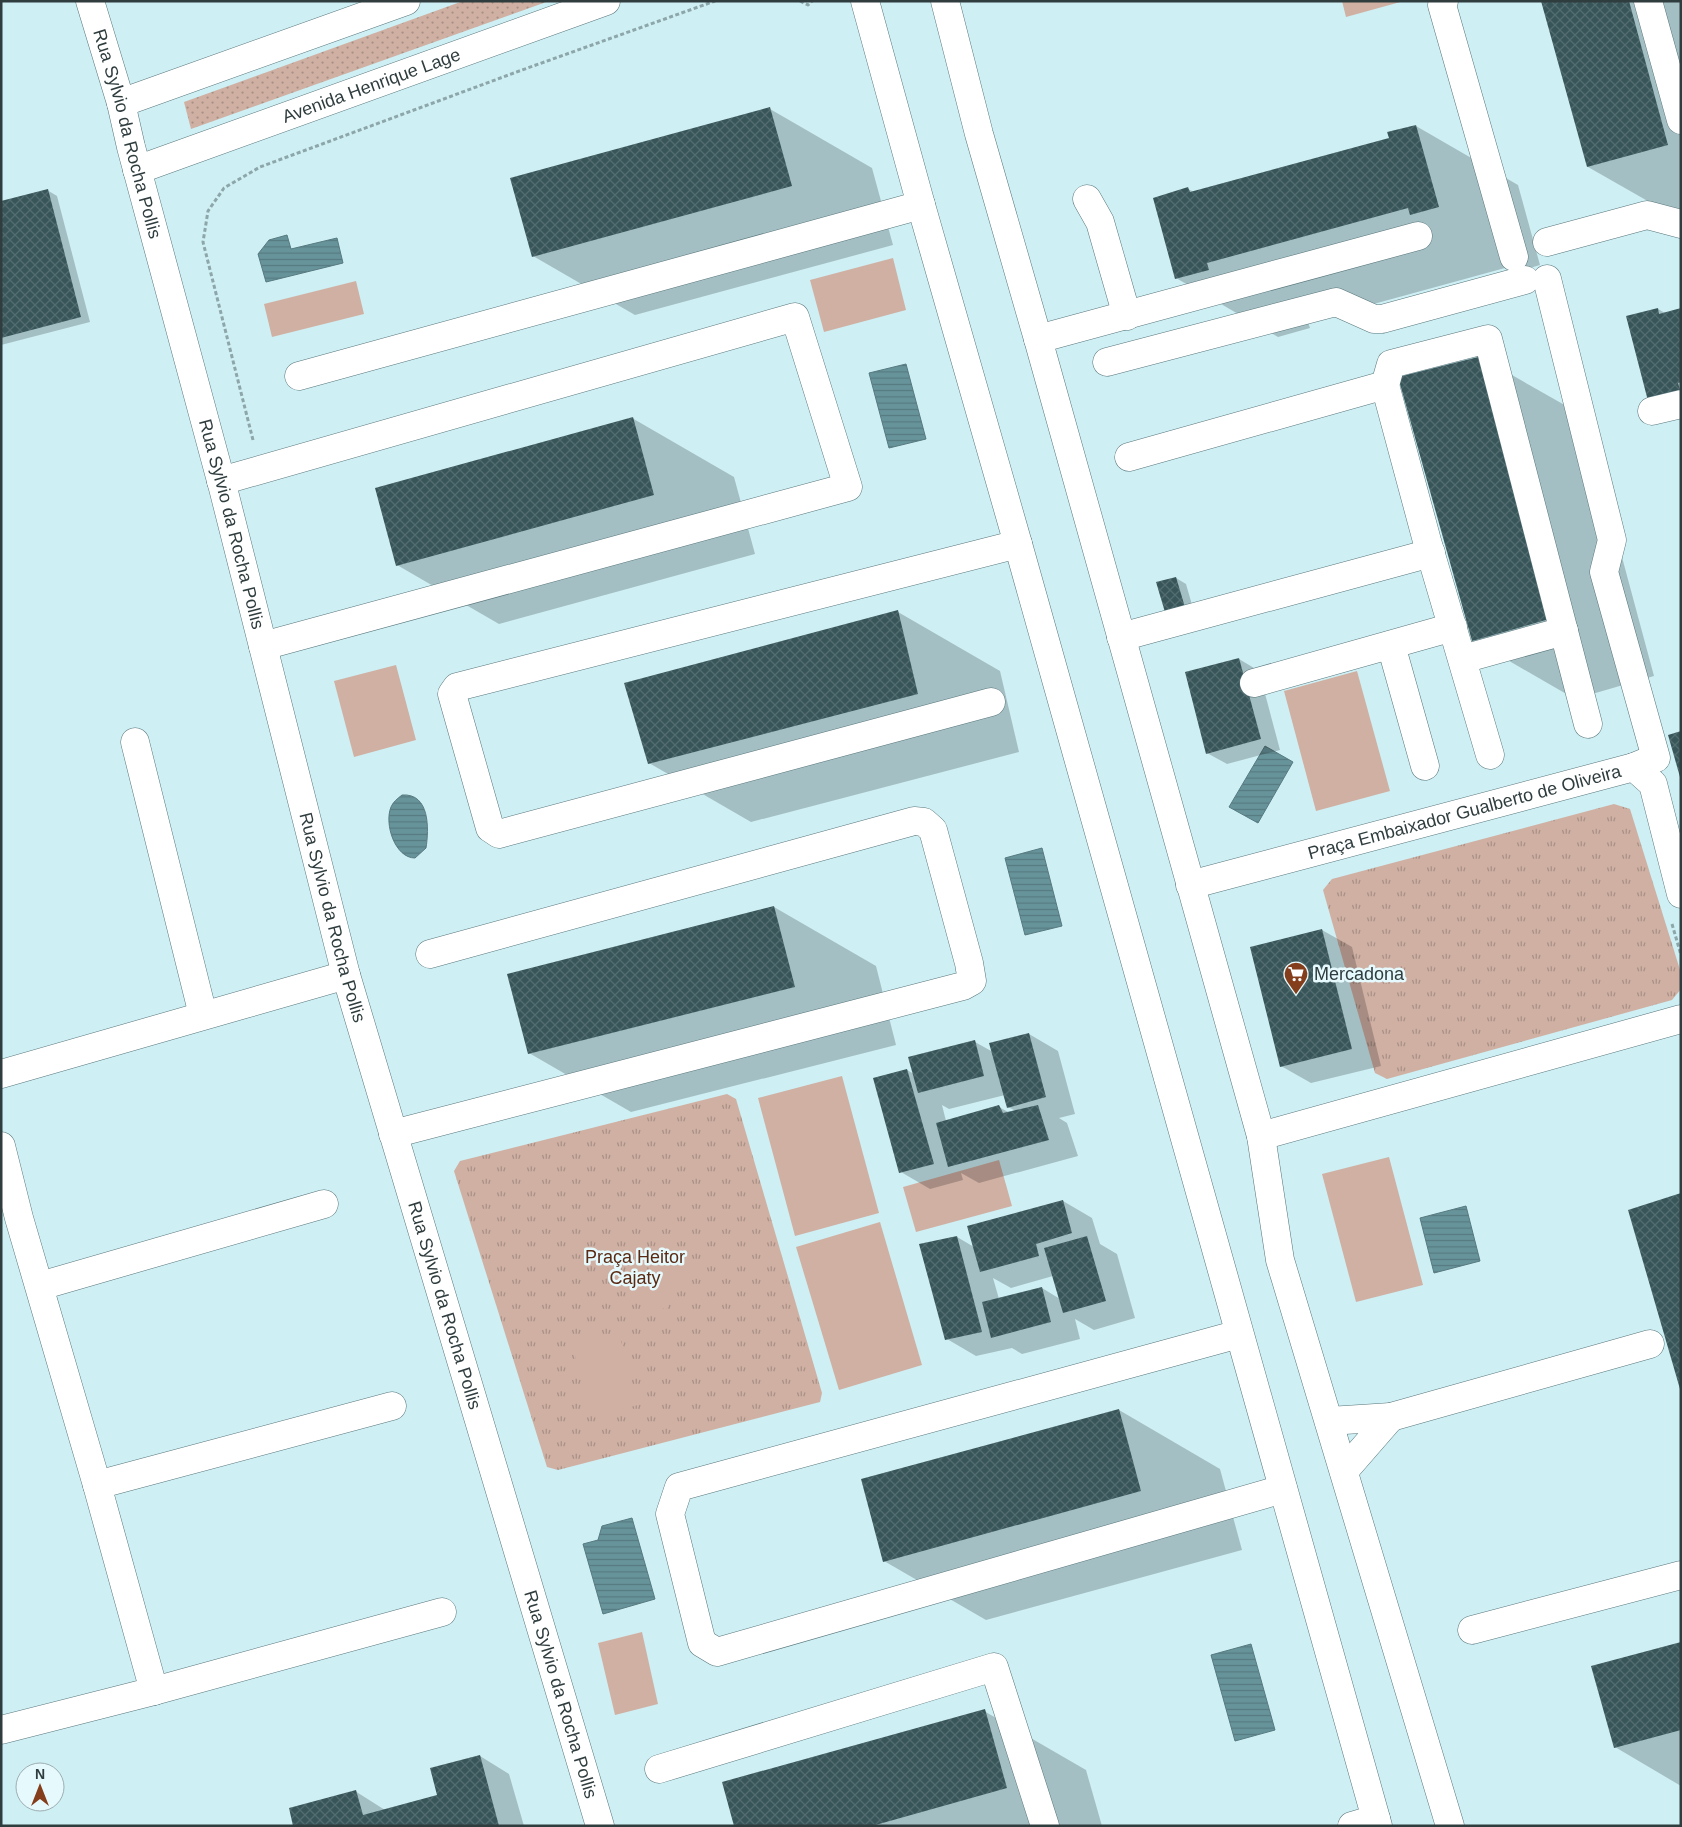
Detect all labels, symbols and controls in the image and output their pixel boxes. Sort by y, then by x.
street label: Rua Sylvio da Rocha Pollis [89,27,165,241]
street label: Avenida Henrique Lage [279,44,463,127]
street label: Rua Sylvio da Rocha Pollis [195,417,268,631]
street label: Praça Embaixador Gualberto de Oliveira [1306,761,1624,863]
street label: Rua Sylvio da Rocha Pollis [295,810,370,1025]
supermarket icon: Mercadona [1283,961,1309,995]
place label: Mercadona [1314,964,1405,984]
street label: Rua Sylvio da Rocha Pollis [404,1199,485,1412]
park label: Praça Heitor Cajaty [585,1247,685,1288]
street label: Rua Sylvio da Rocha Pollis [520,1588,601,1801]
north arrow [15,1762,65,1812]
text: N [35,1766,45,1782]

